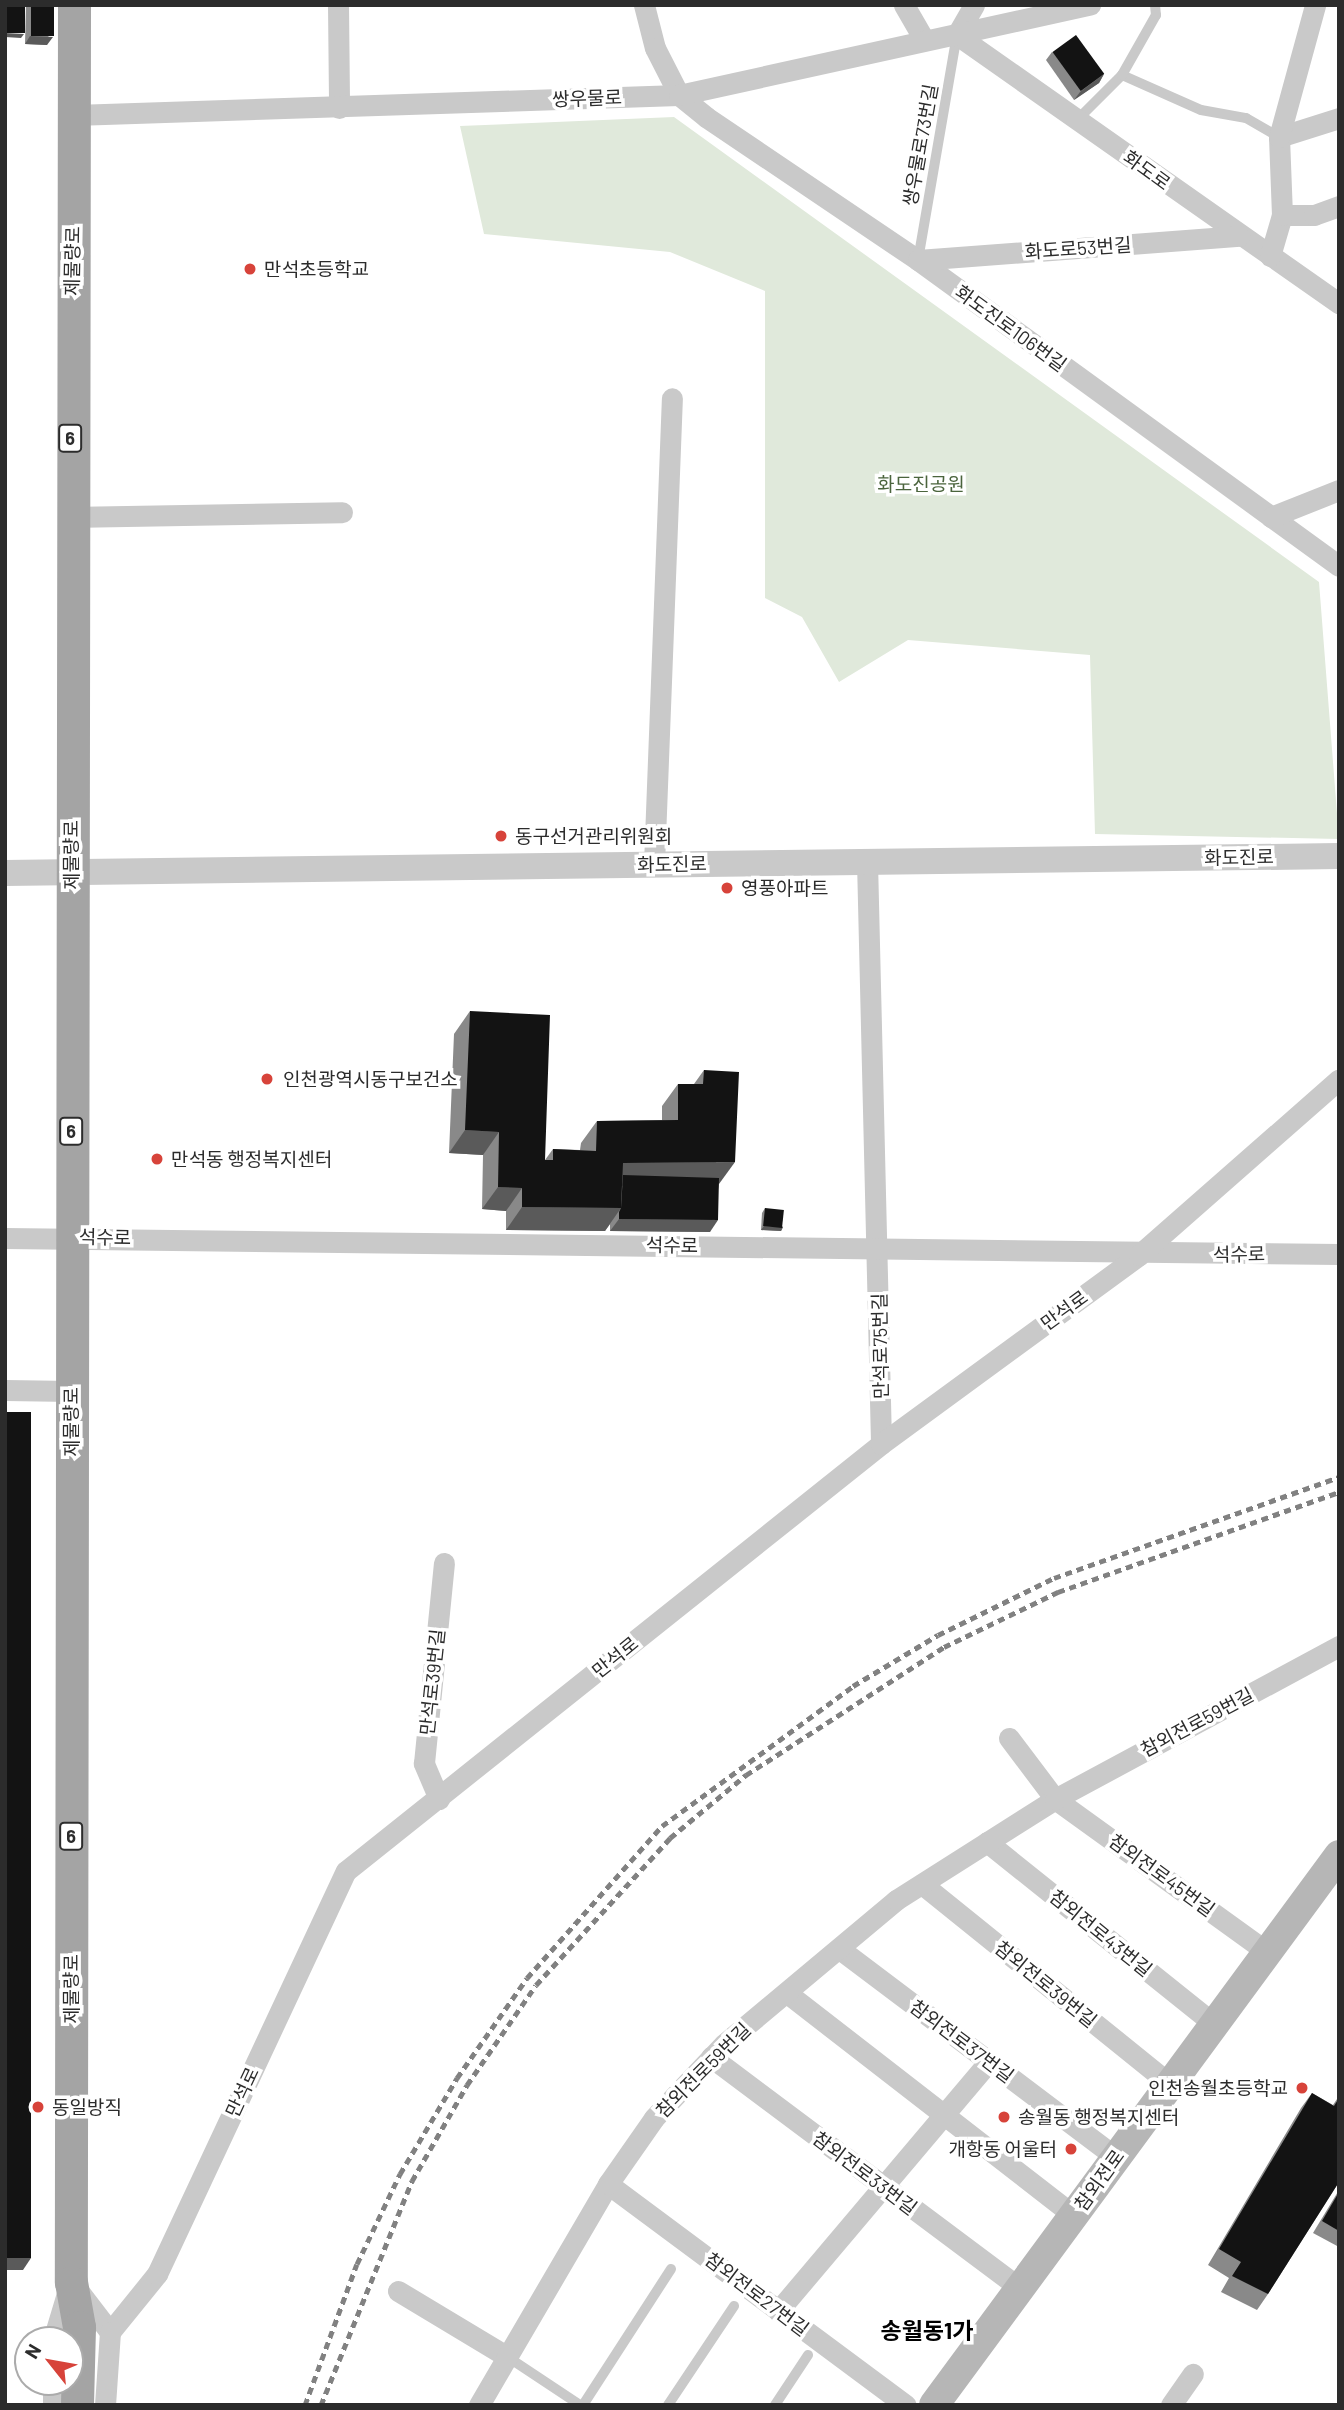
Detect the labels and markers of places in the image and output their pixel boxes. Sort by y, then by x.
place label: 만석초등학교 [264,258,369,280]
marker: 만석초등학교 [242,261,258,277]
place label: 동구선거관리위원회 [515,825,672,847]
marker: 동구선거관리위원회 [493,828,509,844]
place label: 영풍아파트 [741,877,828,899]
marker: 영풍아파트 [719,880,735,896]
place label: 인천광역시동구보건소 [283,1068,458,1090]
marker: 인천광역시동구보건소 [257,1069,277,1089]
place label: 만석동 행정복지센터 [171,1148,332,1170]
marker: 만석동 행정복지센터 [149,1151,165,1167]
place label: 인천송월초등학교 [1148,2077,1288,2099]
marker: 인천송월초등학교 [1294,2080,1310,2096]
place label: 동일방직 [52,2096,122,2118]
marker: 동일방직 [30,2099,46,2115]
place label: 송월동 행정복지센터 [1018,2106,1179,2128]
marker: 송월동 행정복지센터 [996,2109,1012,2125]
place label: 개항동 어울터 [948,2138,1057,2160]
marker: 개항동 어울터 [1063,2141,1079,2157]

